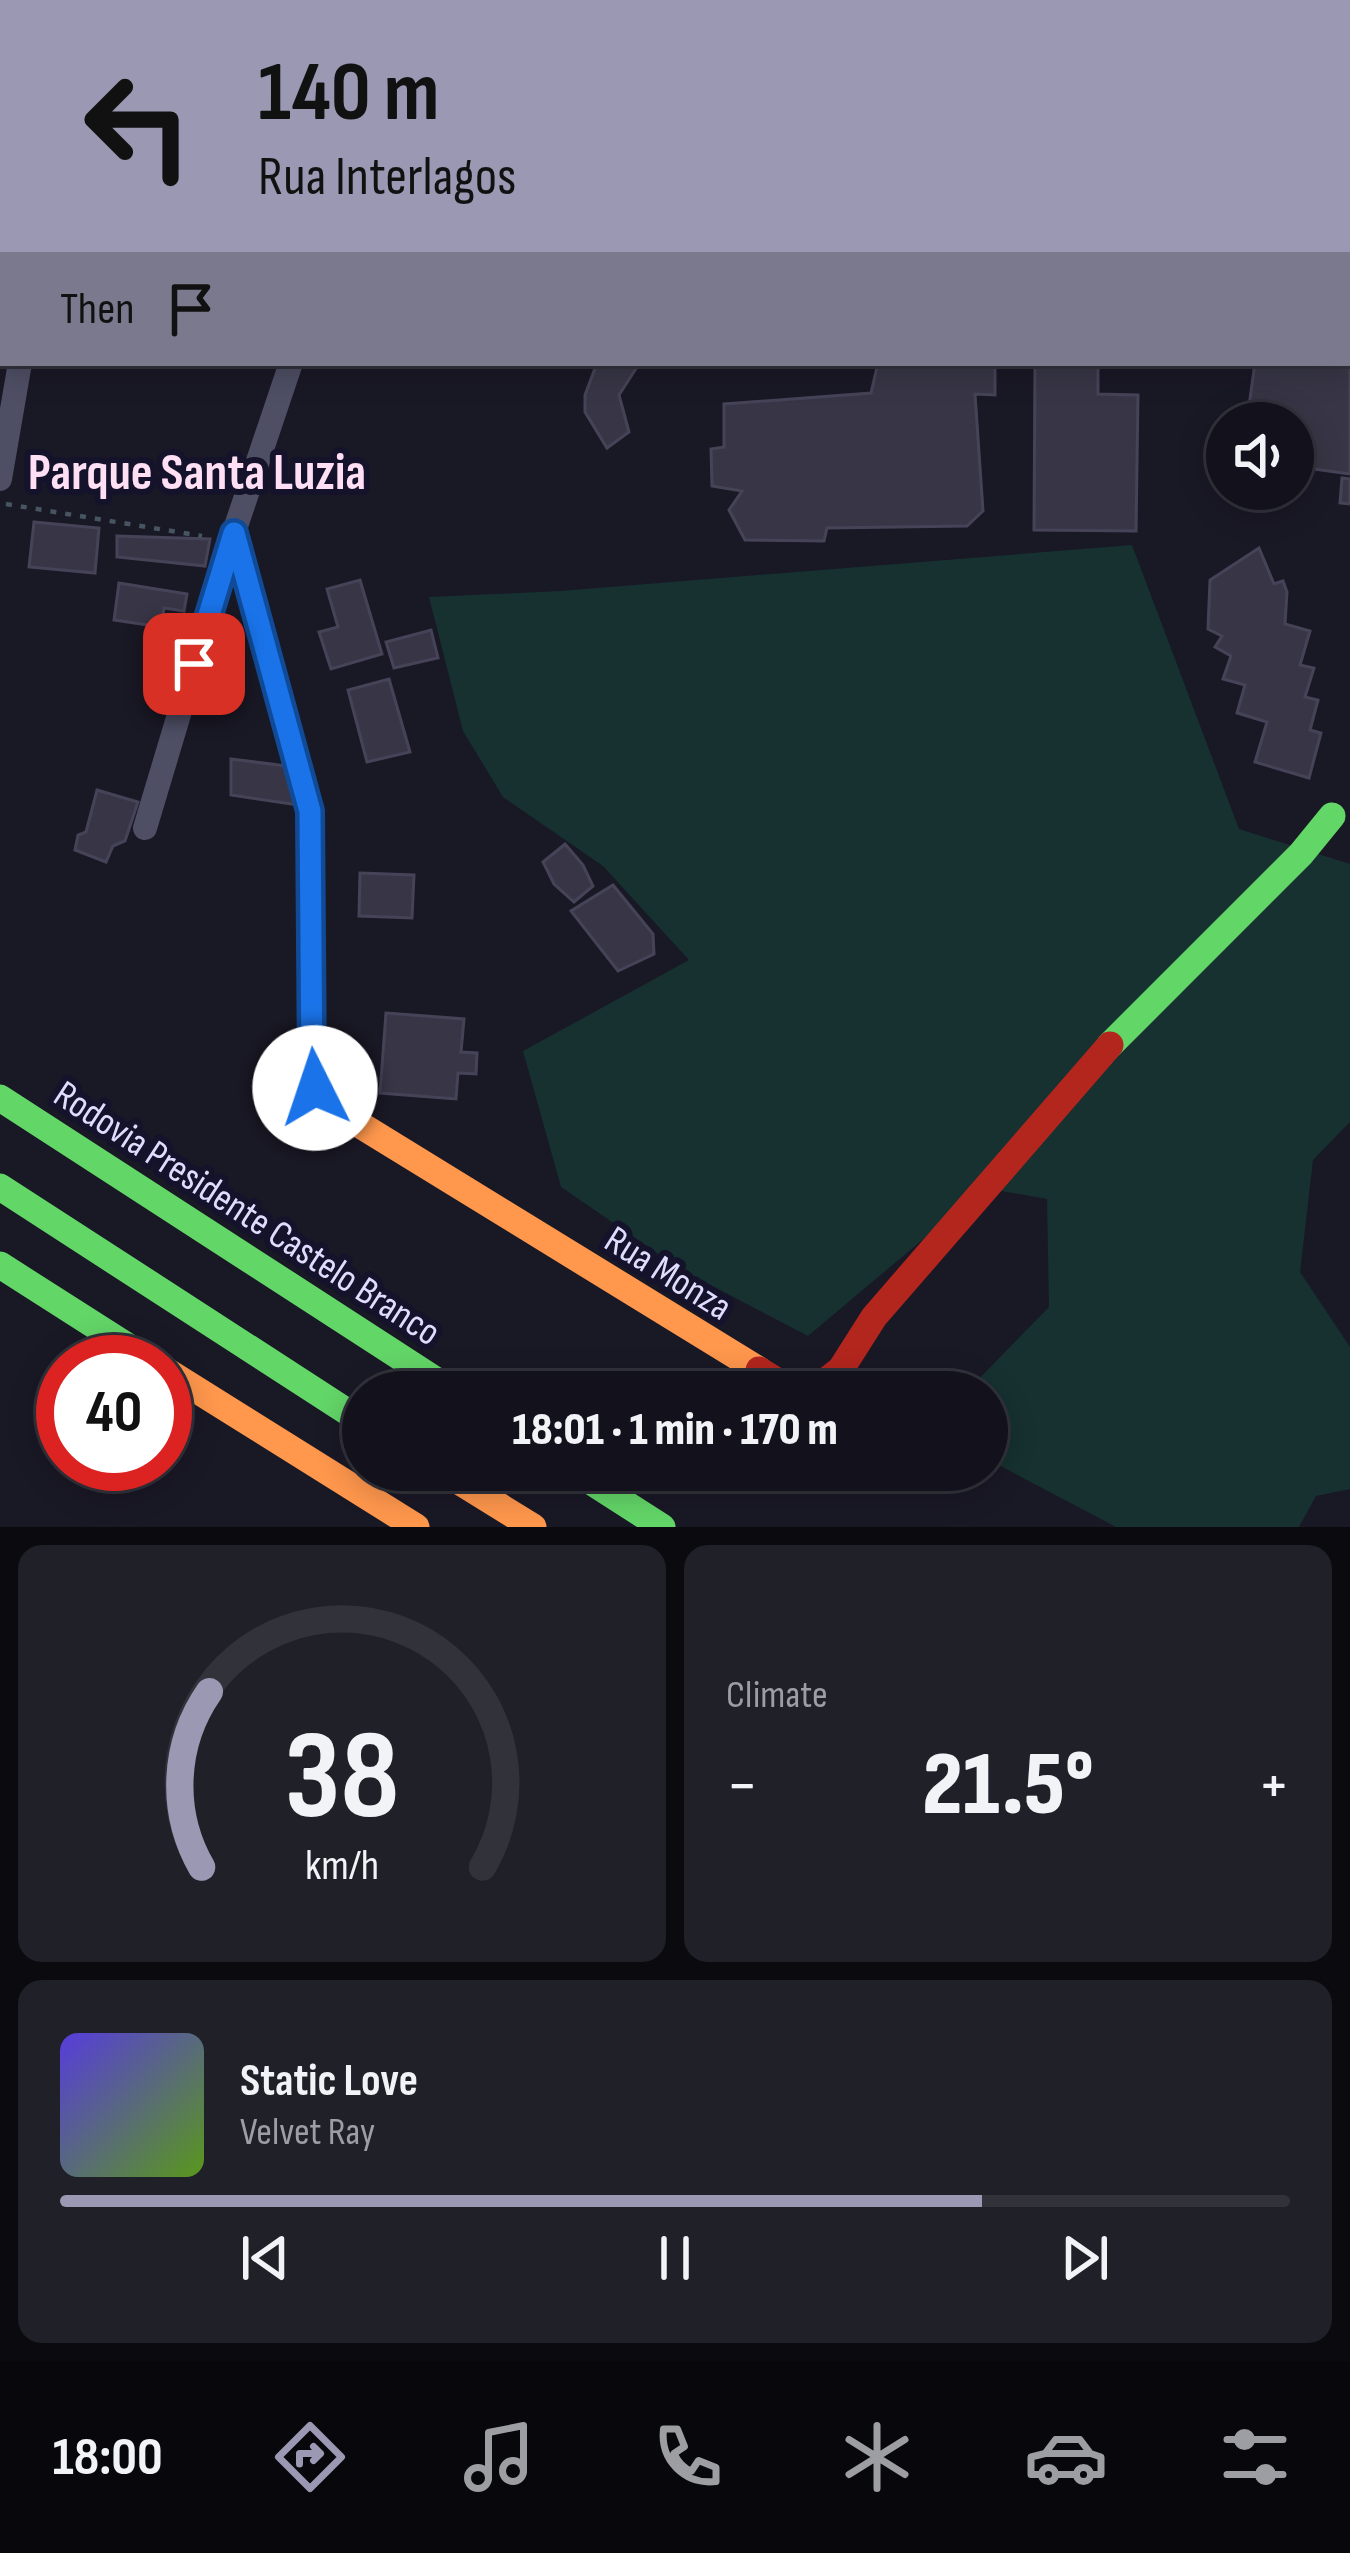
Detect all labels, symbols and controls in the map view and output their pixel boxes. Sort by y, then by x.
text: 140 m [258,43,439,144]
icon: left [60,48,216,204]
text: Rua Interlagos [258,145,517,210]
icon: arrive [158,276,224,342]
text: Then [60,282,134,337]
map controls [1206,402,1314,510]
button: sound [1206,402,1314,510]
district label: Parque Santa Luzia [28,443,366,504]
pin [143,613,245,715]
icon: arrive [161,631,227,697]
position arrow [252,1025,378,1151]
street label: Rodovia Presidente Castelo Branco [45,1072,449,1357]
street label: Rua Monza [596,1217,740,1331]
speed limit sign: 40 [36,1335,192,1491]
text: 18:01 · 1 min · 170 m [512,1403,838,1458]
text: Climate [726,1672,828,1719]
text: 38 [285,1704,399,1853]
text: 21.5° [922,1732,1094,1840]
text: − [726,1747,758,1826]
text: + [1258,1747,1290,1826]
text: km/h [305,1839,379,1891]
text: Static Love [240,2054,418,2109]
text: Velvet Ray [240,2109,375,2156]
icon: previous [232,2225,298,2291]
icon: pause [642,2225,708,2291]
icon: next [1052,2225,1118,2291]
icon: directions [268,2415,352,2499]
icon: music [457,2415,541,2499]
icon: phone [646,2415,730,2499]
icon: climate [835,2415,919,2499]
icon: car [1024,2415,1108,2499]
icon: filters [1213,2415,1297,2499]
text: 18:00 [53,2425,163,2490]

